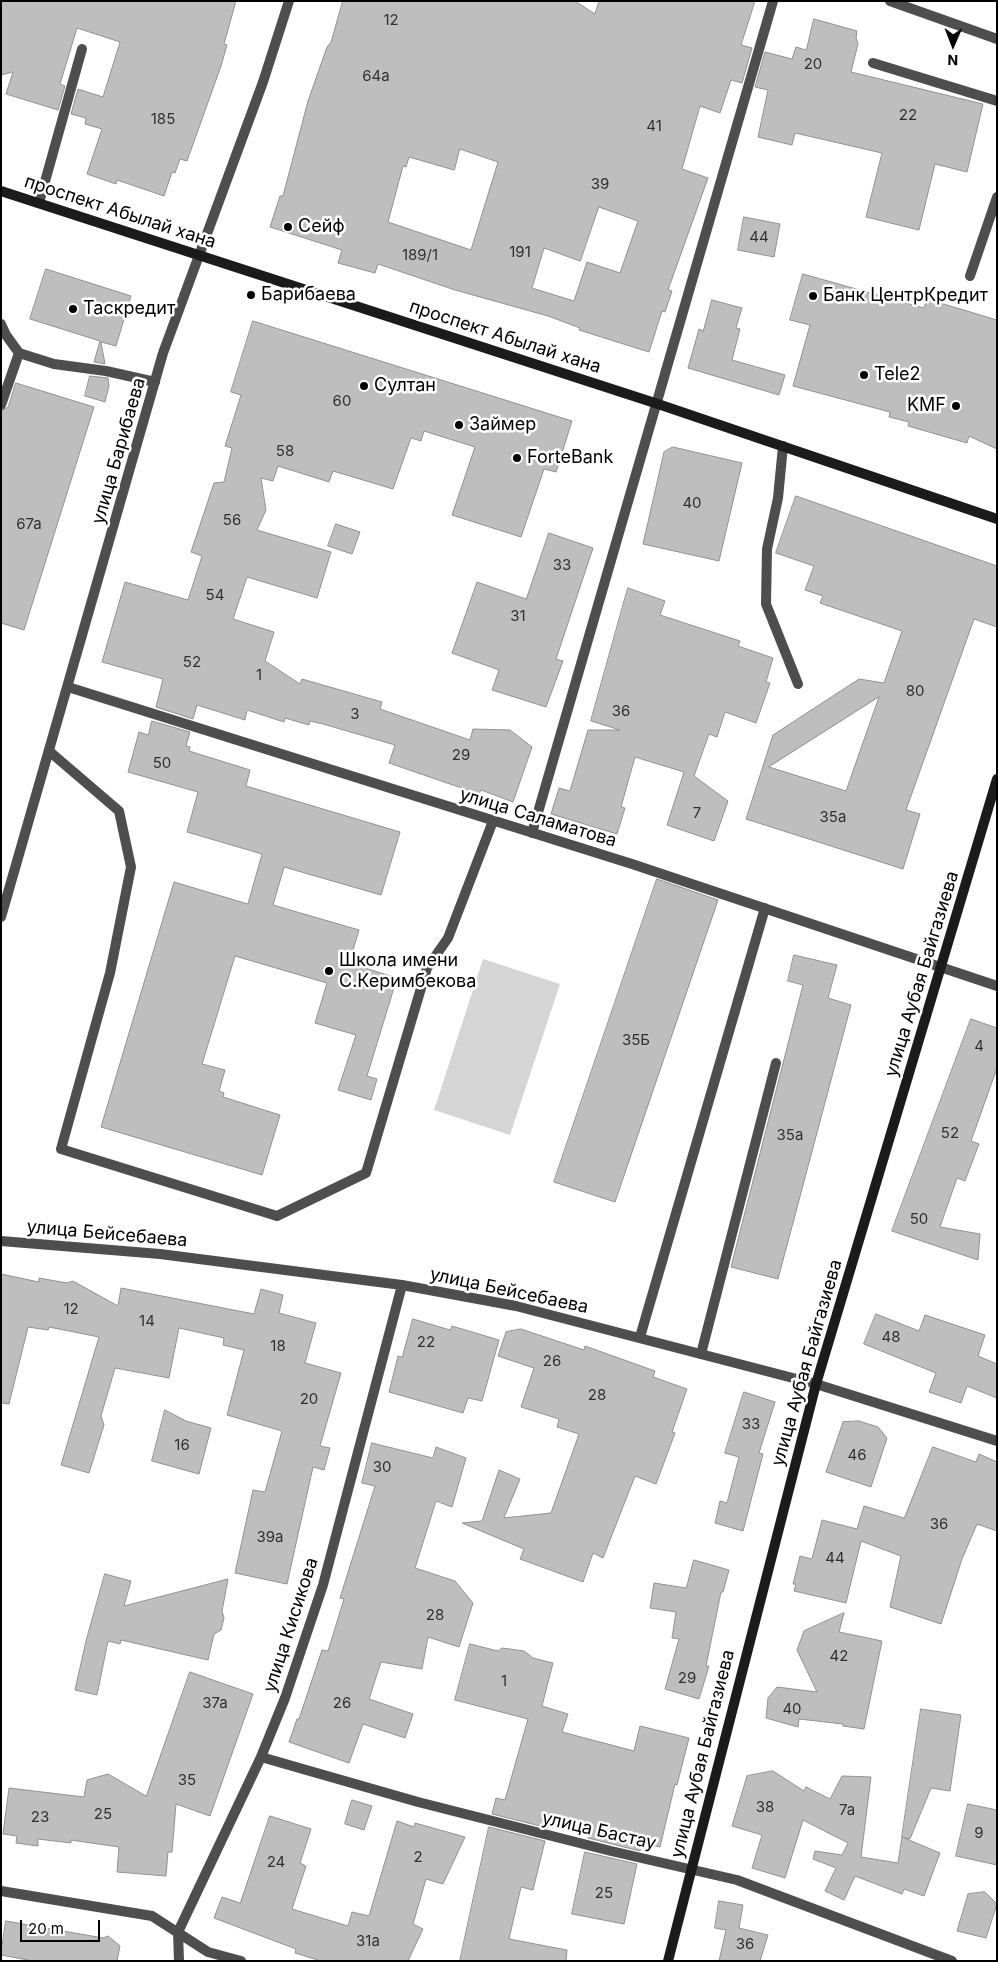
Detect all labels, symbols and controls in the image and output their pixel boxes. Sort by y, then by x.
house number: 12 [383,11,399,29]
north arrow [928,20,978,70]
text: N [947,52,958,69]
house number: 20 [804,55,822,73]
house number: 64а [362,67,390,85]
house number: 22 [899,106,917,124]
house number: 185 [151,110,175,128]
house number: 41 [646,117,662,135]
street label: проспект Абылай хана [21,171,219,253]
house number: 39 [591,175,609,193]
place label: Сейф [298,216,345,238]
marker: Сейф [282,221,294,233]
house number: 44 [749,228,769,246]
house number: 191 [509,243,531,261]
house number: 189/1 [402,246,438,264]
place label: Барибаева [261,284,356,306]
place label: Банк ЦентрКредит [823,285,988,307]
marker: Барибаева [245,289,257,301]
marker: Банк ЦентрКредит [807,290,819,302]
street label: проспект Абылай хана [406,296,604,378]
place label: Таскредит [83,298,175,320]
marker: Таскредит [67,303,79,315]
place label: Tele2 [874,364,921,386]
marker: Tele2 [858,369,870,381]
street label: улица Барибаева [88,375,150,527]
place label: Султан [374,375,436,397]
marker: Султан [358,380,370,392]
house number: 60 [333,392,351,410]
place label: KMF [907,395,946,417]
marker: KMF [950,400,962,412]
place label: Займер [469,414,536,436]
marker: Займер [453,419,465,431]
house number: 58 [276,442,294,460]
place label: ForteBank [527,447,613,469]
marker: ForteBank [511,452,523,464]
house number: 40 [682,494,702,512]
house number: 56 [223,511,241,529]
house number: 67а [16,515,42,533]
house number: 33 [553,556,571,574]
house number: 54 [206,586,224,604]
house number: 31 [510,607,526,625]
house number: 52 [183,653,201,671]
house number: 1 [256,666,262,684]
house number: 80 [906,682,924,700]
house number: 36 [612,702,630,720]
house number: 3 [350,705,360,723]
house number: 29 [452,746,470,764]
house number: 50 [153,754,171,772]
street label: улица Саламатова [457,784,619,852]
house number: 7 [693,804,701,822]
house number: 35а [820,808,846,826]
street label: улица Аубая Байгазиева [880,869,964,1079]
place label: Школа имени С.Керимбекова [339,950,476,992]
marker: Школа имени С.Керимбекова [323,965,335,977]
house number: 35Б [622,1031,650,1049]
house number: 4 [974,1037,984,1055]
house number: 52 [941,1124,959,1142]
house number: 35а [777,1126,803,1144]
house number: 50 [910,1210,928,1228]
street label: улица Бейсебаева [26,1216,188,1252]
street label: улица Аубая Байгазиева [767,1257,847,1469]
street label: улица Бейсебаева [428,1264,590,1318]
house number: 12 [63,1300,79,1318]
house number: 14 [139,1312,155,1330]
house number: 48 [882,1328,900,1346]
house number: 22 [417,1333,435,1351]
house number: 18 [270,1337,286,1355]
house number: 26 [543,1352,561,1370]
house number: 28 [588,1386,606,1404]
house number: 20 [300,1390,318,1408]
house number: 33 [742,1415,760,1433]
house number: 16 [174,1436,190,1454]
house number: 46 [848,1446,866,1464]
house number: 30 [373,1458,391,1476]
house number: 36 [930,1515,948,1533]
house number: 39а [257,1528,283,1546]
house number: 44 [825,1549,845,1567]
street label: улица Кисикова [259,1555,323,1695]
house number: 28 [426,1606,444,1624]
house number: 42 [830,1647,848,1665]
street label: улица Аубая Байгазиева [667,1648,739,1860]
house number: 29 [678,1669,696,1687]
house number: 1 [501,1672,507,1690]
house number: 37а [202,1694,228,1712]
house number: 26 [333,1694,351,1712]
house number: 40 [782,1700,802,1718]
house number: 35 [178,1771,196,1789]
house number: 38 [756,1798,774,1816]
house number: 7а [839,1801,855,1819]
house number: 25 [94,1805,112,1823]
street label: улица Бастау [540,1807,658,1855]
house number: 23 [31,1808,49,1826]
house number: 9 [974,1824,984,1842]
house number: 2 [413,1848,423,1866]
house number: 24 [267,1853,285,1871]
house number: 25 [595,1884,613,1902]
scale bar [22,1910,102,1942]
text: 20 m [28,1919,64,1938]
house number: 31а [356,1932,380,1950]
house number: 36 [736,1935,754,1953]

